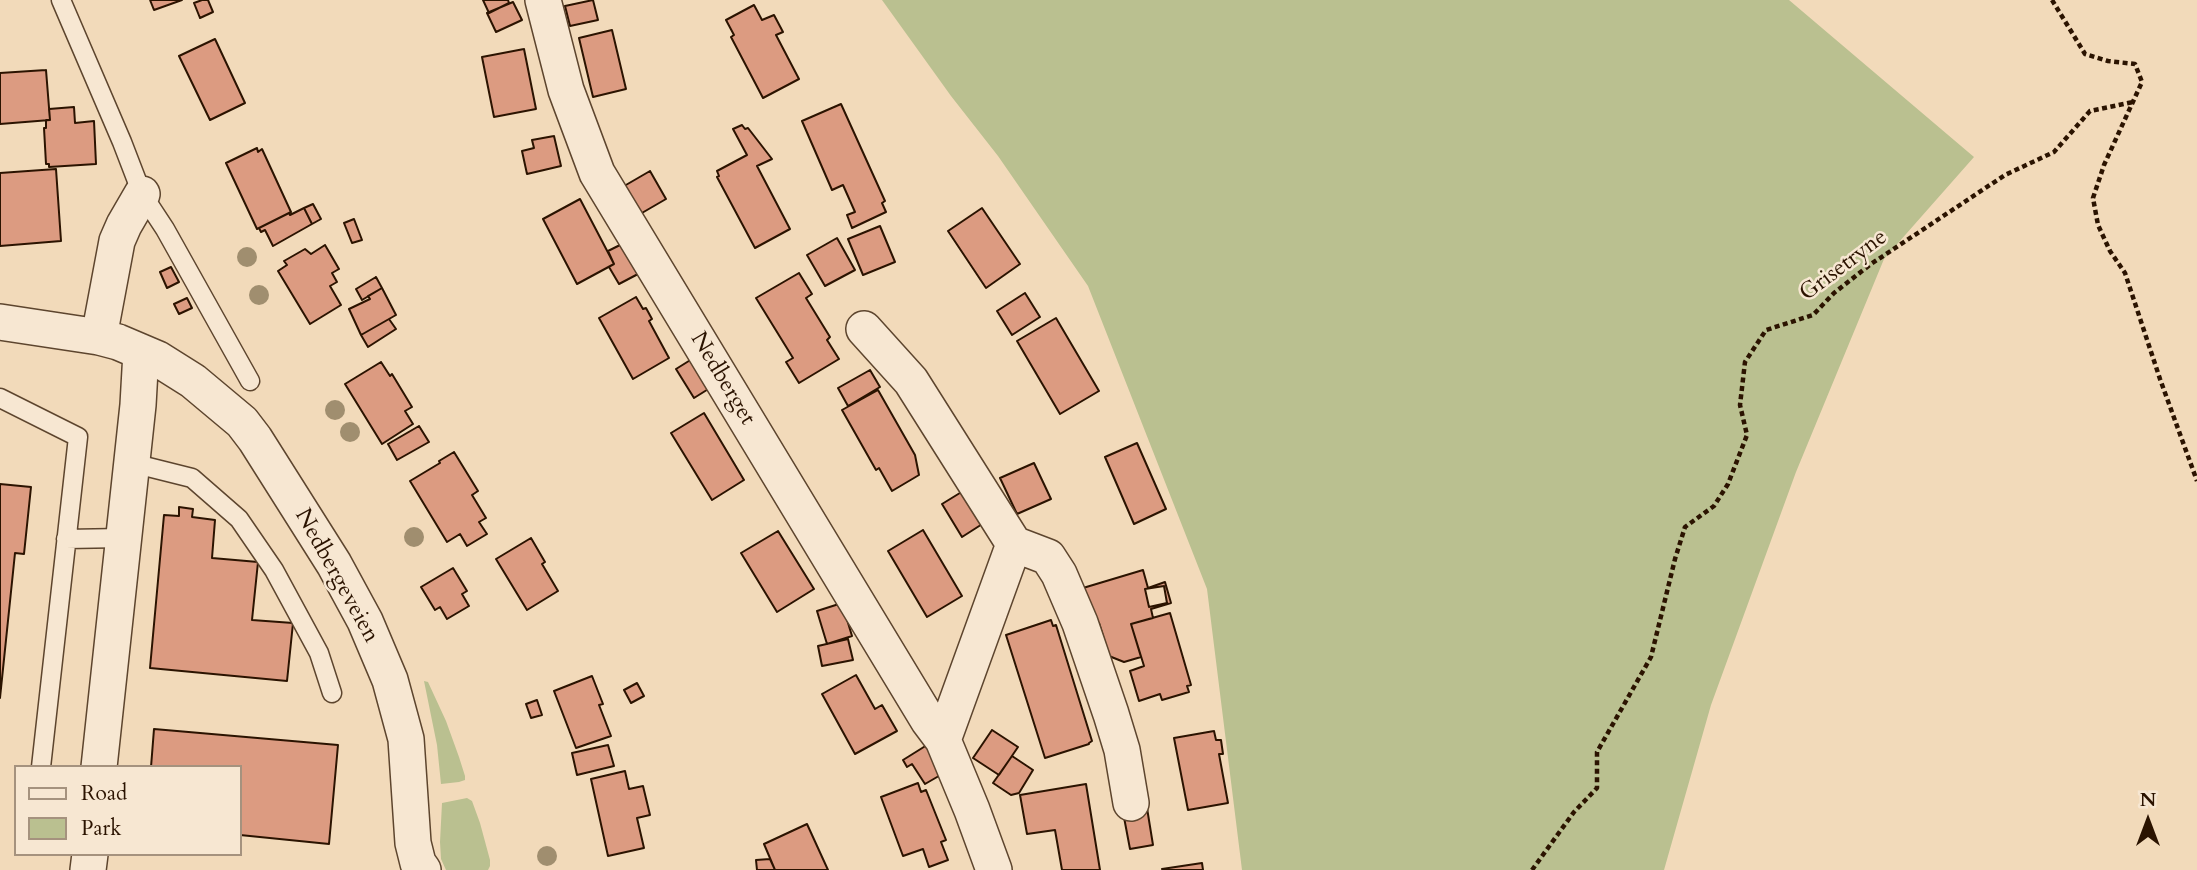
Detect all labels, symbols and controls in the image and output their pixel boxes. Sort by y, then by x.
street label: Grisetryne [1795,224,1893,308]
street label: Nedberget [683,327,761,431]
street label: Nedbergeveien [288,504,384,648]
legend [14,765,242,856]
text: Road [81,779,127,808]
north arrow [2113,786,2183,856]
text: N [2140,787,2156,813]
text: Park [81,814,121,843]

